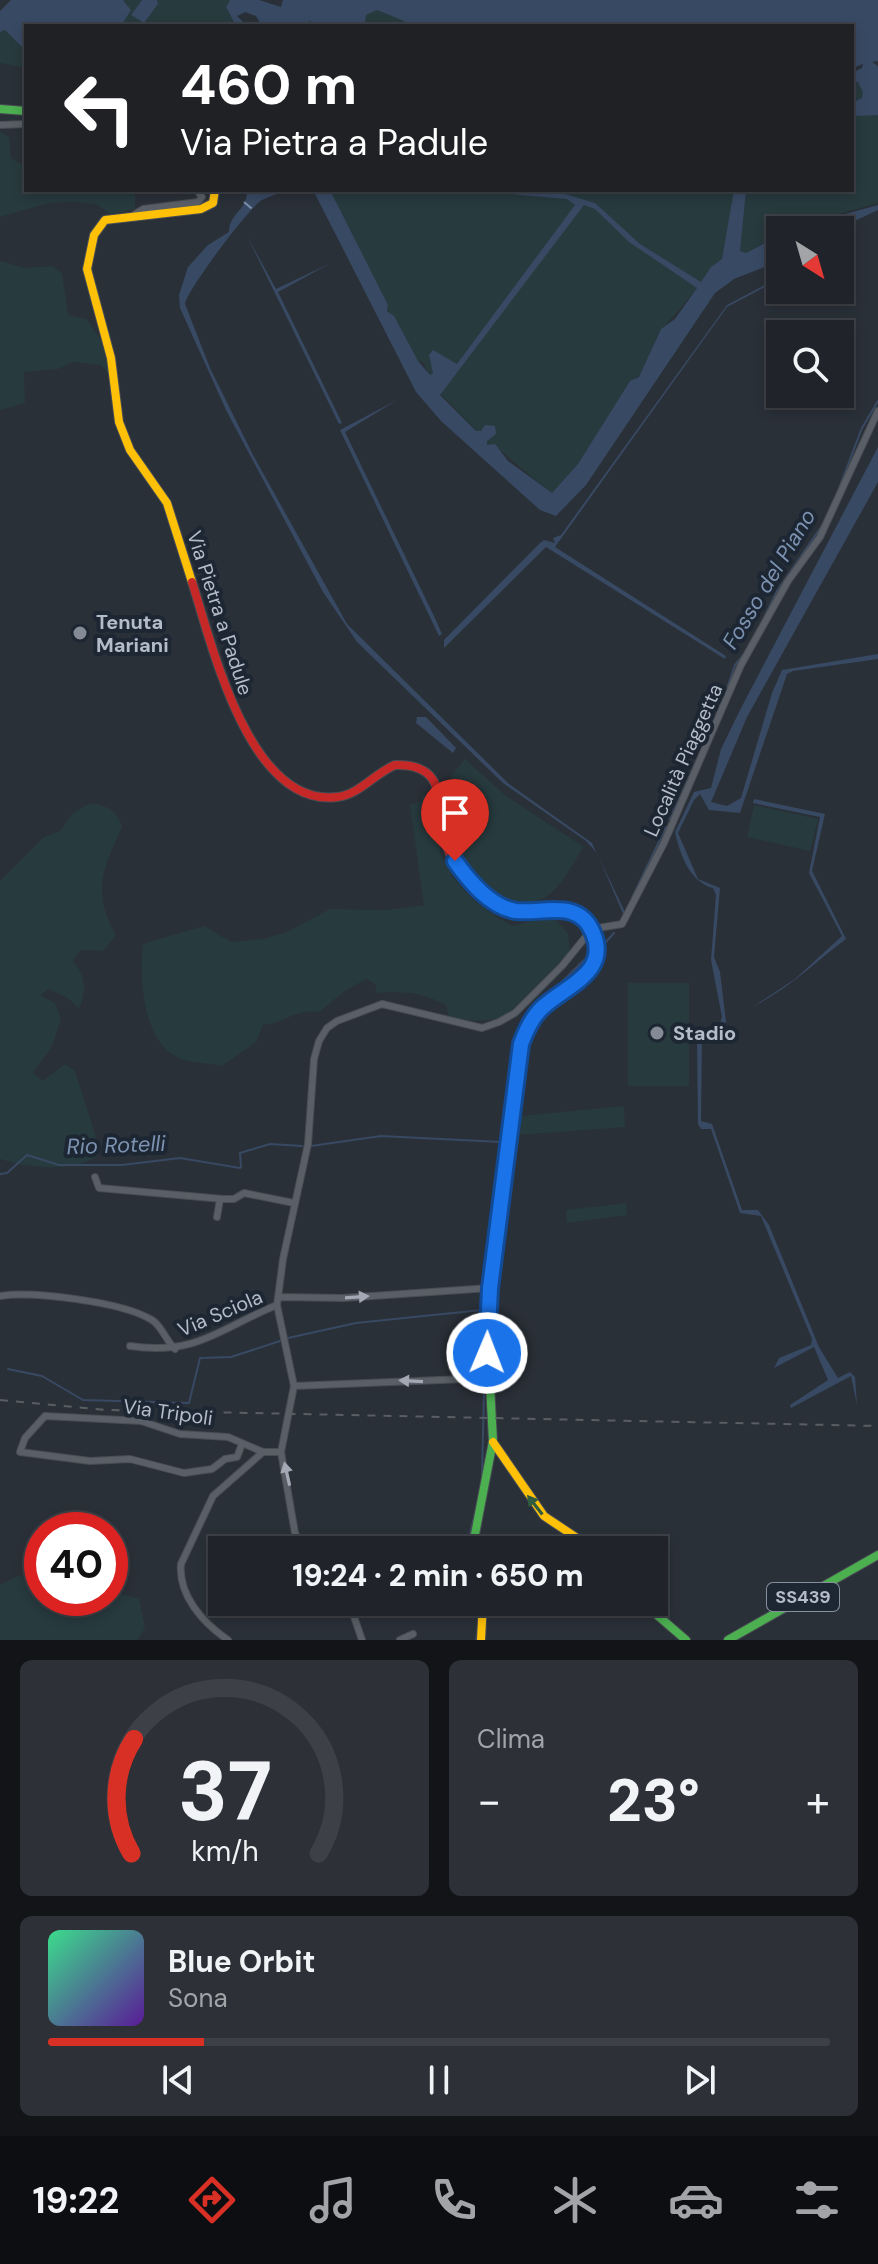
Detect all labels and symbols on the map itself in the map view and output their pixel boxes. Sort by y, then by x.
north arrow [766,216,854,304]
water label: Fosso del Piano [716,504,822,654]
street label: Via Pietra a Padule [181,528,259,698]
place label: Tenuta Mariani [96,609,169,658]
marker: Tenuta Mariani [71,624,89,642]
street label: Località Piaggetta [638,680,728,840]
pin [421,779,489,861]
place label: Stadio [673,1020,736,1046]
marker: Stadio [648,1024,666,1042]
water label: Rio Rotelli [66,1129,167,1161]
street label: Via Sciola [174,1284,266,1342]
one-way arrow [345,1290,370,1303]
position arrow [445,1311,529,1395]
one-way arrow [398,1374,423,1387]
street label: Via Tripoli [121,1393,215,1431]
one-way arrow [280,1462,293,1487]
one-way arrow [527,1495,543,1515]
speed limit sign: 40 [24,1512,128,1616]
road number: SS439 [767,1583,839,1611]

